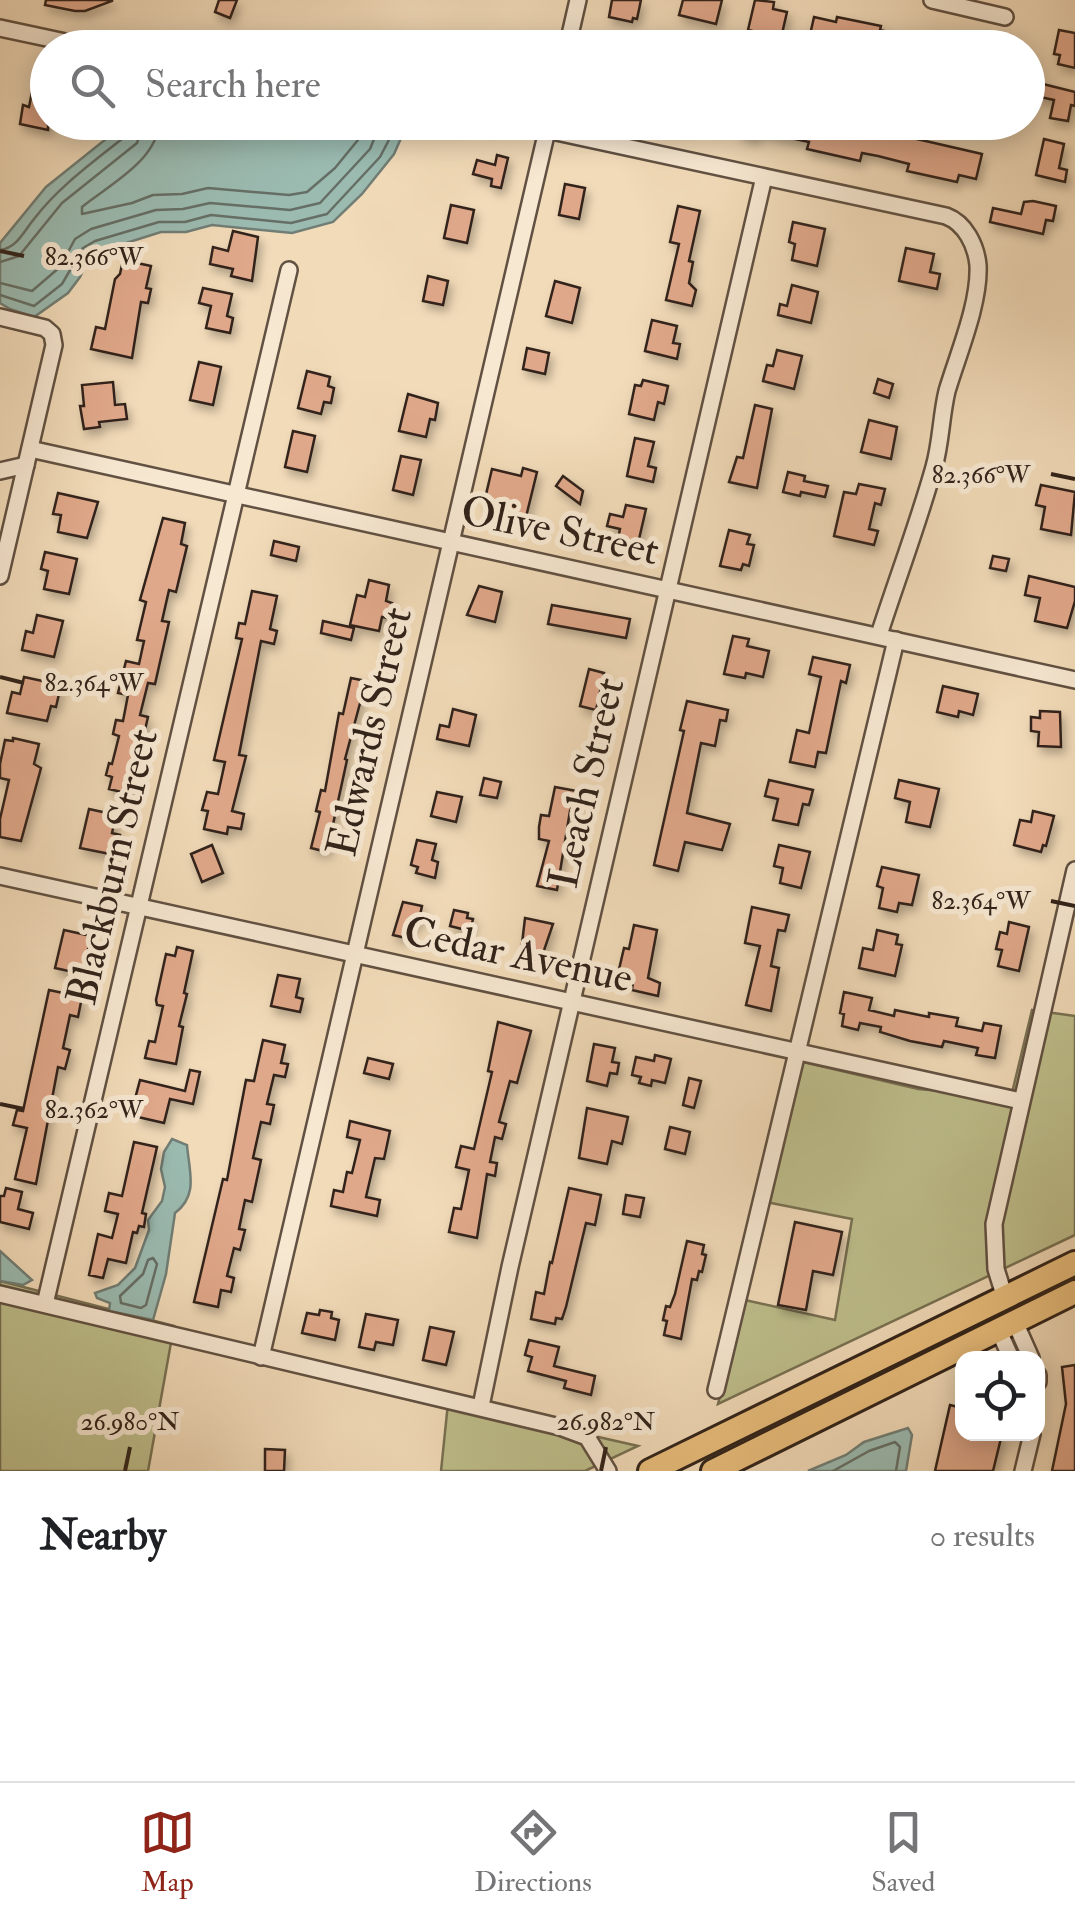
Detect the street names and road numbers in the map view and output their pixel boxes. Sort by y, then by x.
street label: Olive Street [456,485,664,577]
street label: Edwards Street [316,602,424,862]
street label: Leach Street [538,673,636,893]
street label: Blackburn Street [56,724,170,1010]
street label: Cedar Avenue [399,905,637,1005]

